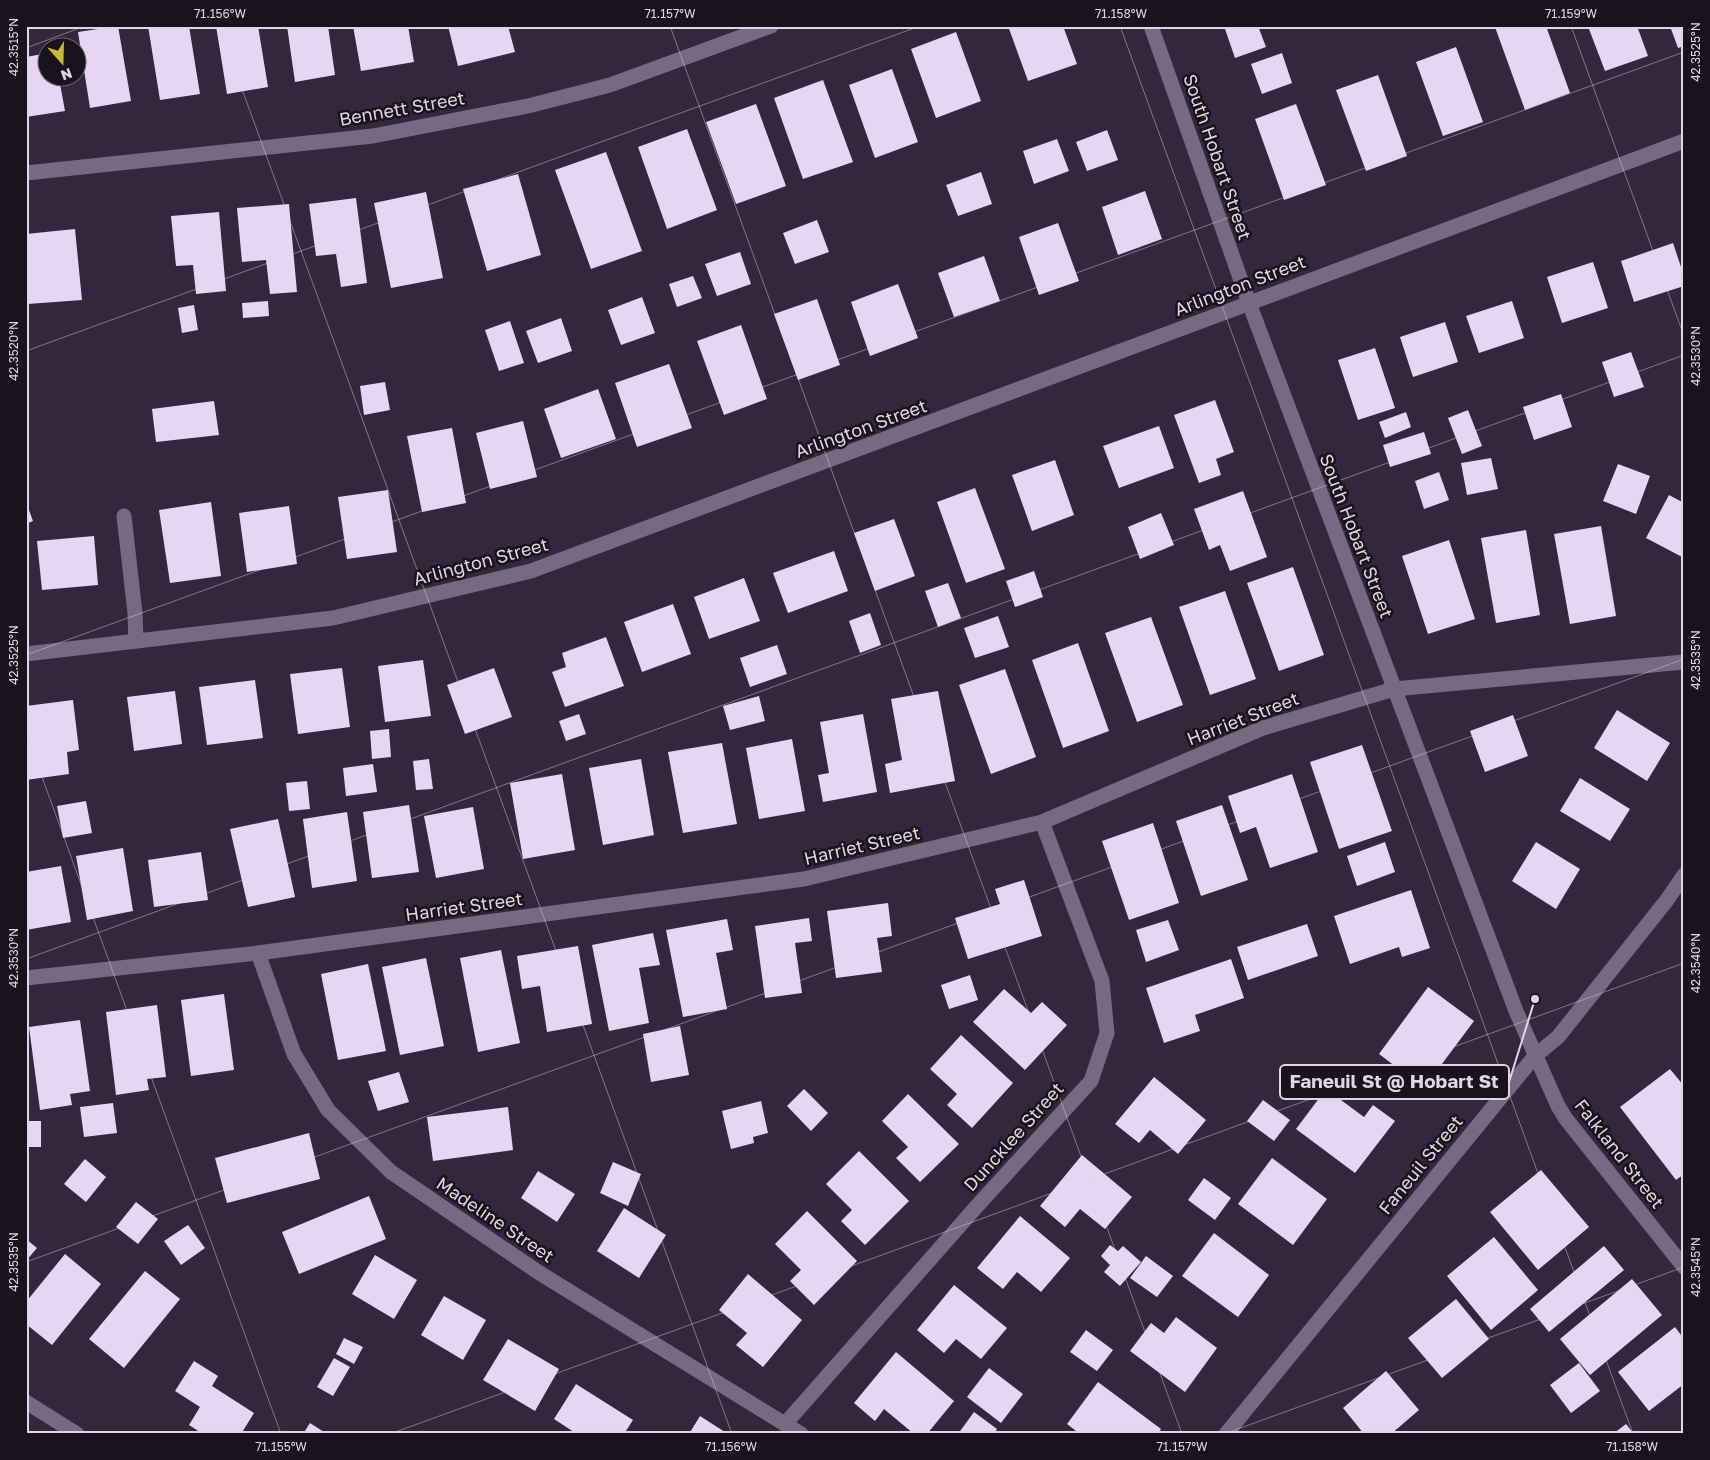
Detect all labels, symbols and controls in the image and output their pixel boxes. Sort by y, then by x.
text: 71.156°W [194,6,246,21]
text: 71.157°W [644,6,696,21]
text: 71.158°W [1095,6,1148,21]
text: 71.159°W [1545,6,1597,21]
text: 42.3515°N [6,18,21,76]
text: 42.3525°N [1688,22,1703,82]
north arrow [38,38,88,88]
text: N [59,65,75,84]
street label: South Hobart Street [1179,71,1257,243]
street label: Bennett Street [337,86,466,130]
street label: Arlington Street [1171,250,1308,320]
text: 42.3520°N [6,321,21,381]
text: 42.3530°N [1688,326,1703,386]
street label: Arlington Street [792,394,930,462]
street label: South Hobart Street [1315,450,1398,621]
street label: Arlington Street [411,532,551,590]
text: 42.3525°N [6,625,21,685]
text: 42.3535°N [1688,630,1703,690]
street label: Harriet Street [1184,687,1302,750]
street label: Harriet Street [802,821,922,869]
street label: Harriet Street [404,887,524,925]
text: 42.3530°N [6,928,21,988]
text: 42.3540°N [1688,933,1703,993]
callout: Faneuil St @ Hobart St [1280,1065,1509,1099]
text: Faneuil St @ Hobart St [1289,1069,1499,1092]
street label: Duncklee Street [959,1077,1068,1195]
street label: Falkland Street [1570,1094,1669,1212]
street label: Faneuil Street [1374,1110,1467,1218]
street label: Madeline Street [433,1172,559,1267]
text: 42.3535°N [6,1232,21,1292]
text: 42.3545°N [1688,1237,1703,1297]
text: 71.155°W [255,1439,307,1454]
text: 71.156°W [705,1439,757,1454]
text: 71.157°W [1156,1439,1208,1454]
text: 71.158°W [1606,1439,1659,1454]

